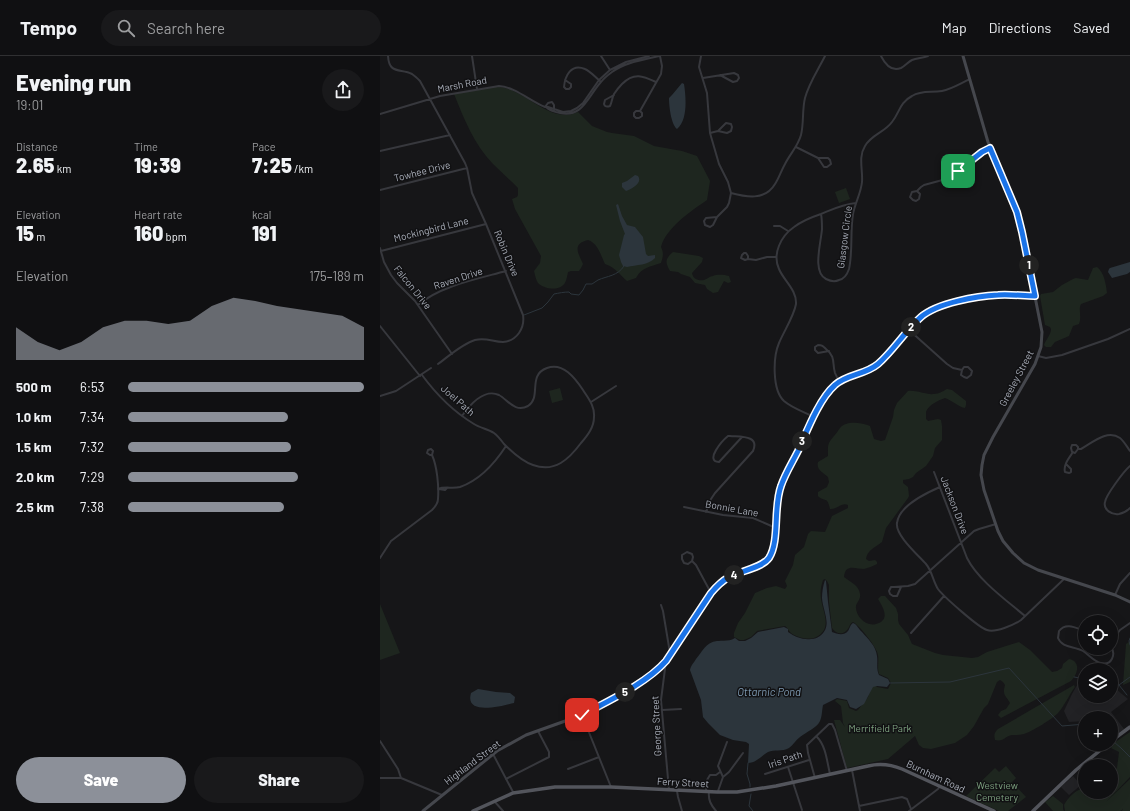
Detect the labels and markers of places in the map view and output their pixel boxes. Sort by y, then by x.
pin [941,154,975,188]
pin: 1 [1019,255,1039,275]
pin: 2 [901,317,921,337]
pin: 3 [792,431,812,451]
pin: 4 [724,565,744,585]
pin: 5 [615,682,635,702]
pin [565,698,599,732]

